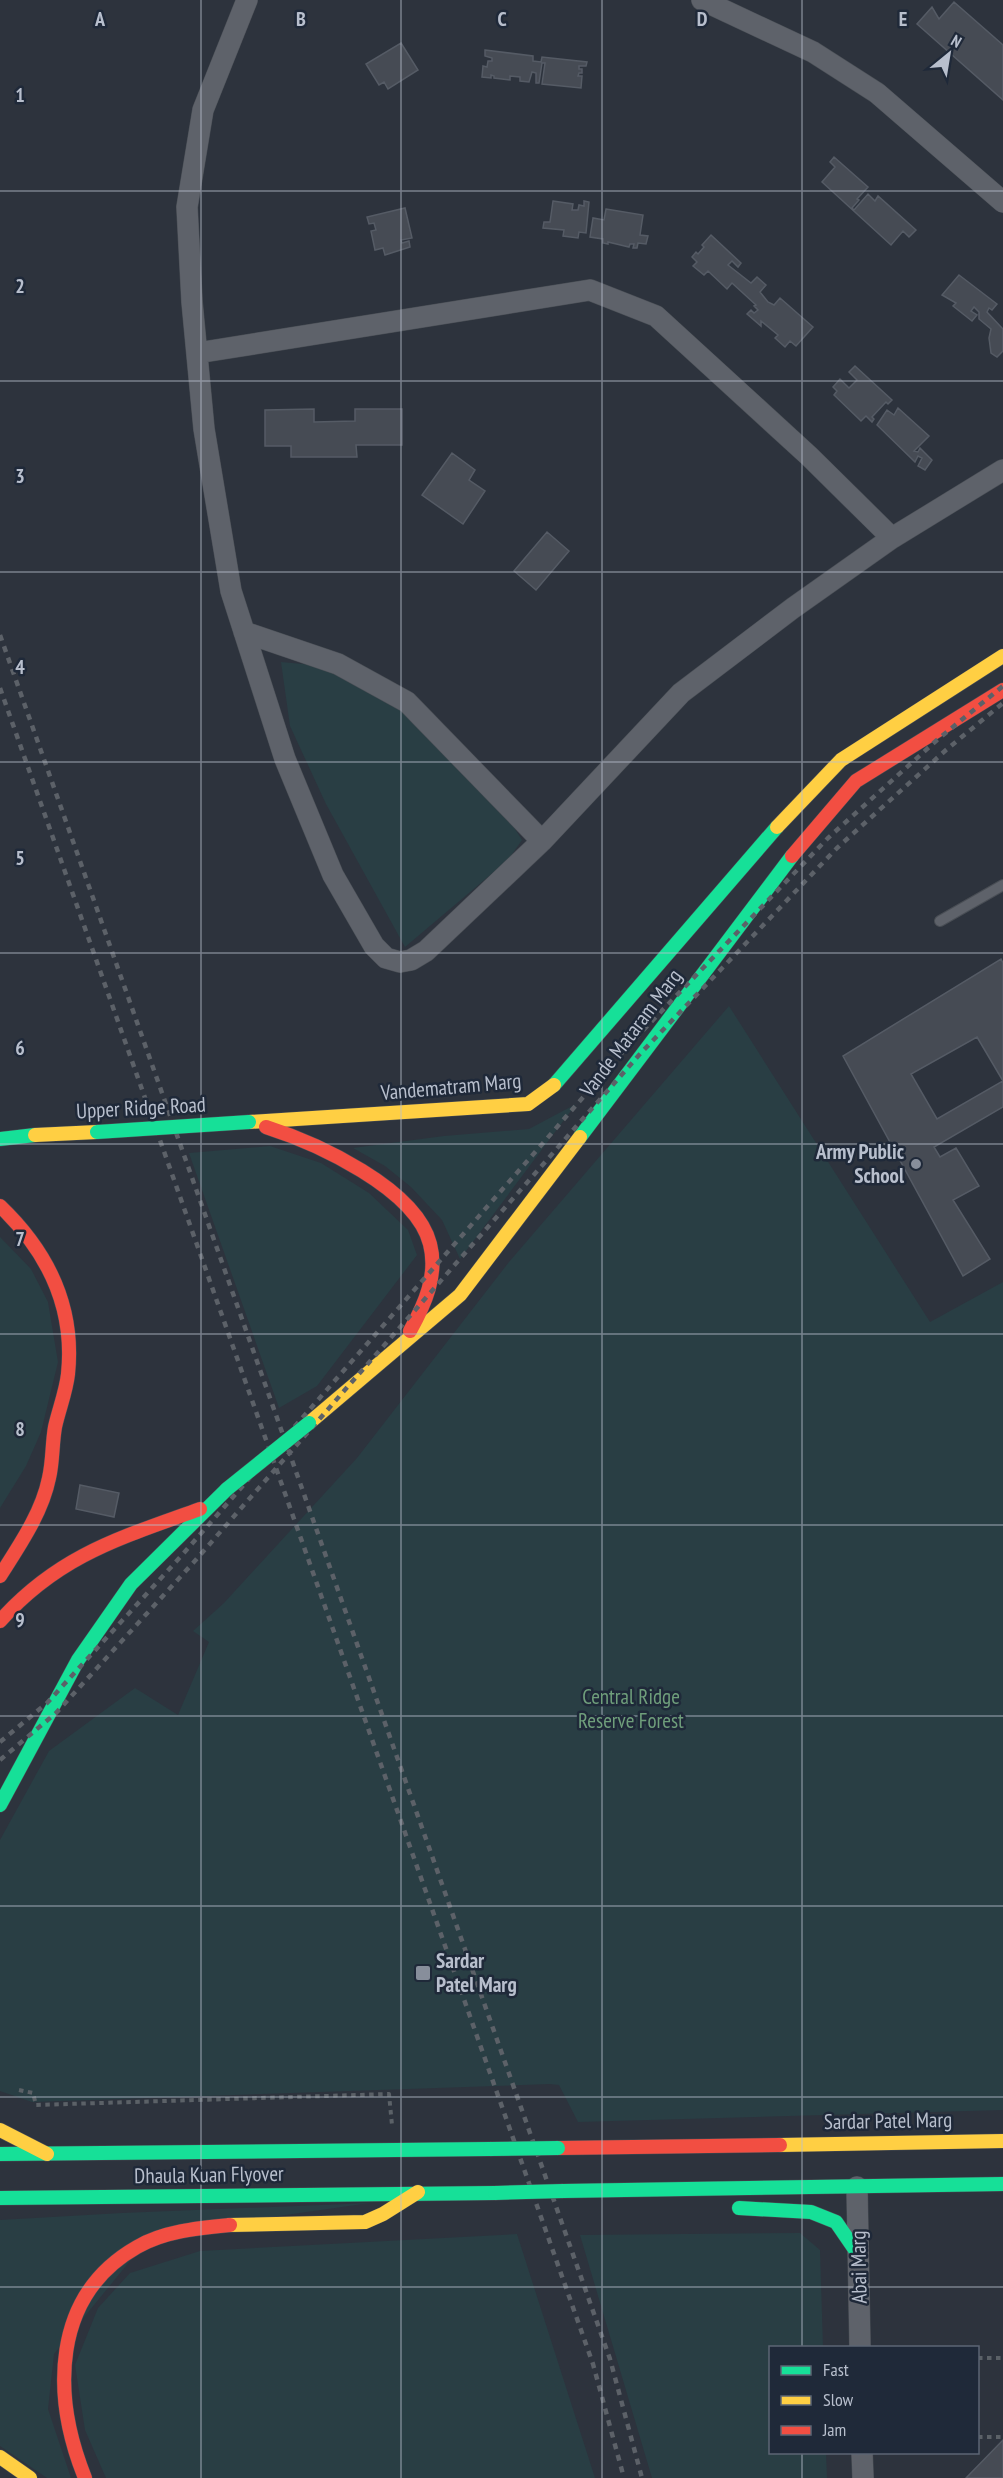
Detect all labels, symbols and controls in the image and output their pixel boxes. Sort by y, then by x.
text: A [94,6,106,32]
text: B [296,6,306,32]
text: C [497,6,507,32]
text: D [697,6,708,32]
text: E [899,6,907,32]
north arrow [919,24,979,84]
text: N [948,30,965,52]
text: 1 [15,82,25,108]
text: 2 [15,273,25,299]
text: 3 [15,463,25,489]
text: 4 [15,654,25,680]
text: 5 [15,845,25,871]
street label: Vande Mataram Marg [573,963,688,1103]
text: 6 [15,1035,25,1061]
street label: Vandematram Marg [379,1067,522,1106]
street label: Upper Ridge Road [75,1091,207,1124]
place label: Army Public School [815,1138,905,1189]
marker: Army Public School [909,1157,923,1171]
text: 7 [15,1226,25,1252]
text: 8 [15,1416,25,1442]
text: 9 [15,1607,25,1633]
park label: Central Ridge Reserve Forest [578,1683,684,1734]
place label: Sardar Patel Marg [436,1947,517,1998]
marker: Sardar Patel Marg [414,1964,432,1982]
street label: Sardar Patel Marg [824,2106,952,2135]
street label: Dhaula Kuan Flyover [134,2160,284,2189]
street label: Abai Marg [844,2230,873,2304]
legend [769,2346,979,2454]
text: Fast [823,2358,849,2381]
text: Slow [823,2388,854,2411]
text: Jam [822,2418,846,2441]

